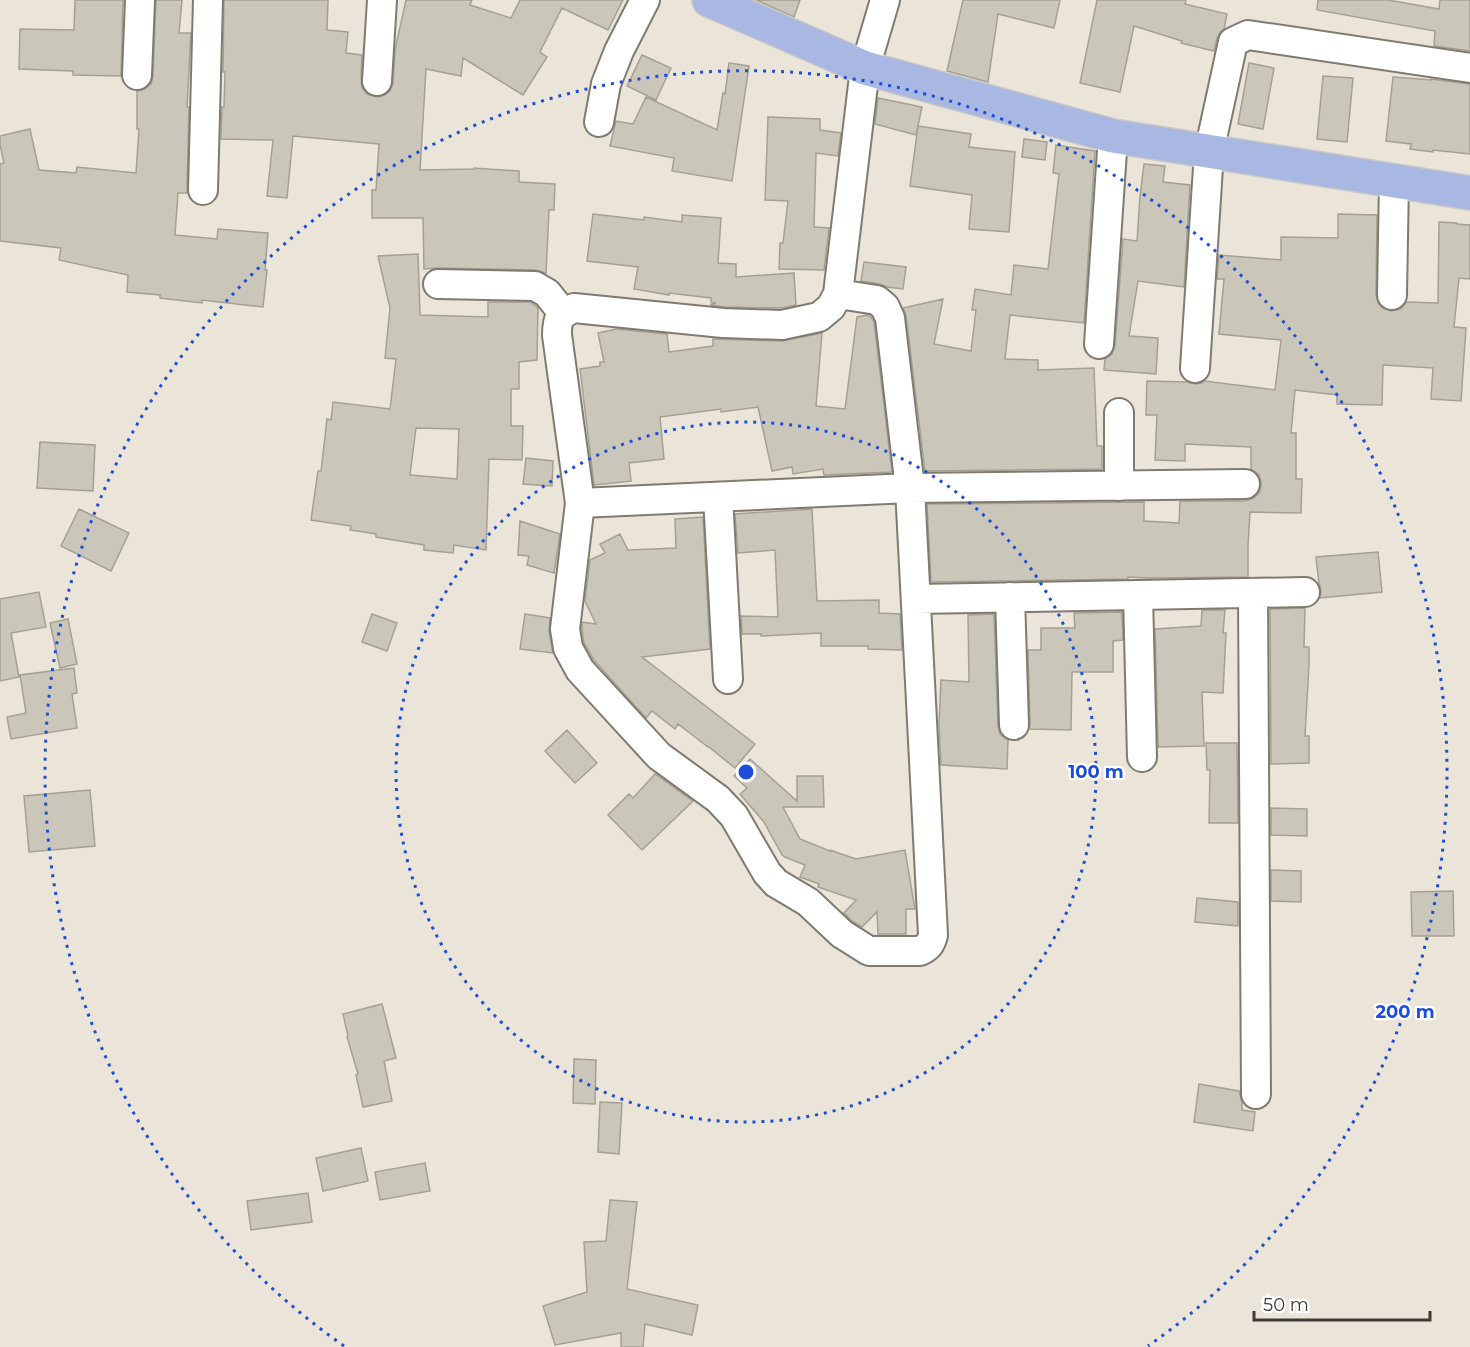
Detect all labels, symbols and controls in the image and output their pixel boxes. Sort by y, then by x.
text: 100 m [1068,761,1124,783]
centre of rings [736,762,756,782]
text: 200 m [1375,1001,1435,1023]
scale bar [1254,1284,1430,1322]
text: 50 m [1263,1294,1309,1316]

